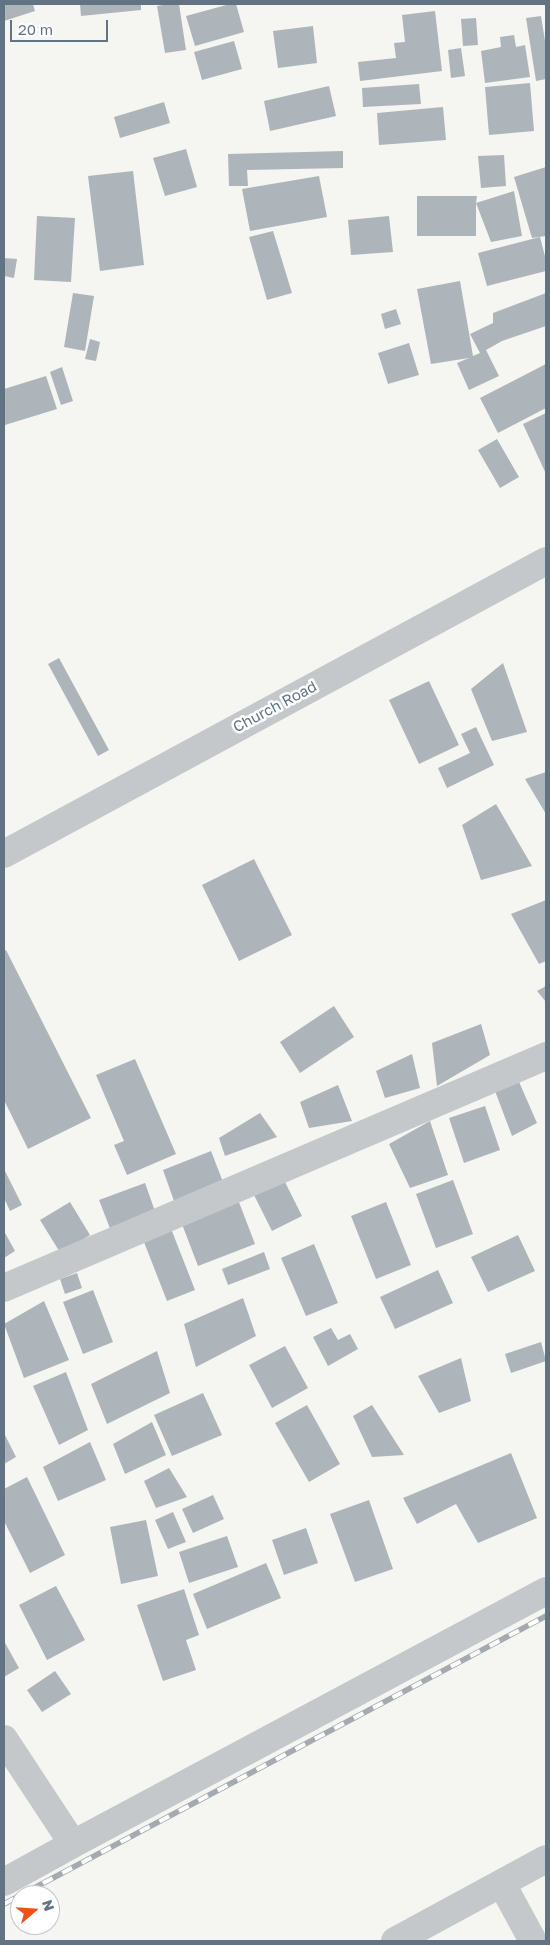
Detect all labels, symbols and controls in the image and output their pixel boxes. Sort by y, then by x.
scale bar [12,10,110,42]
text: 20 m [18,20,53,38]
street label: Church Road [230,677,320,737]
north arrow [10,1885,60,1935]
text: N [39,1897,58,1913]

